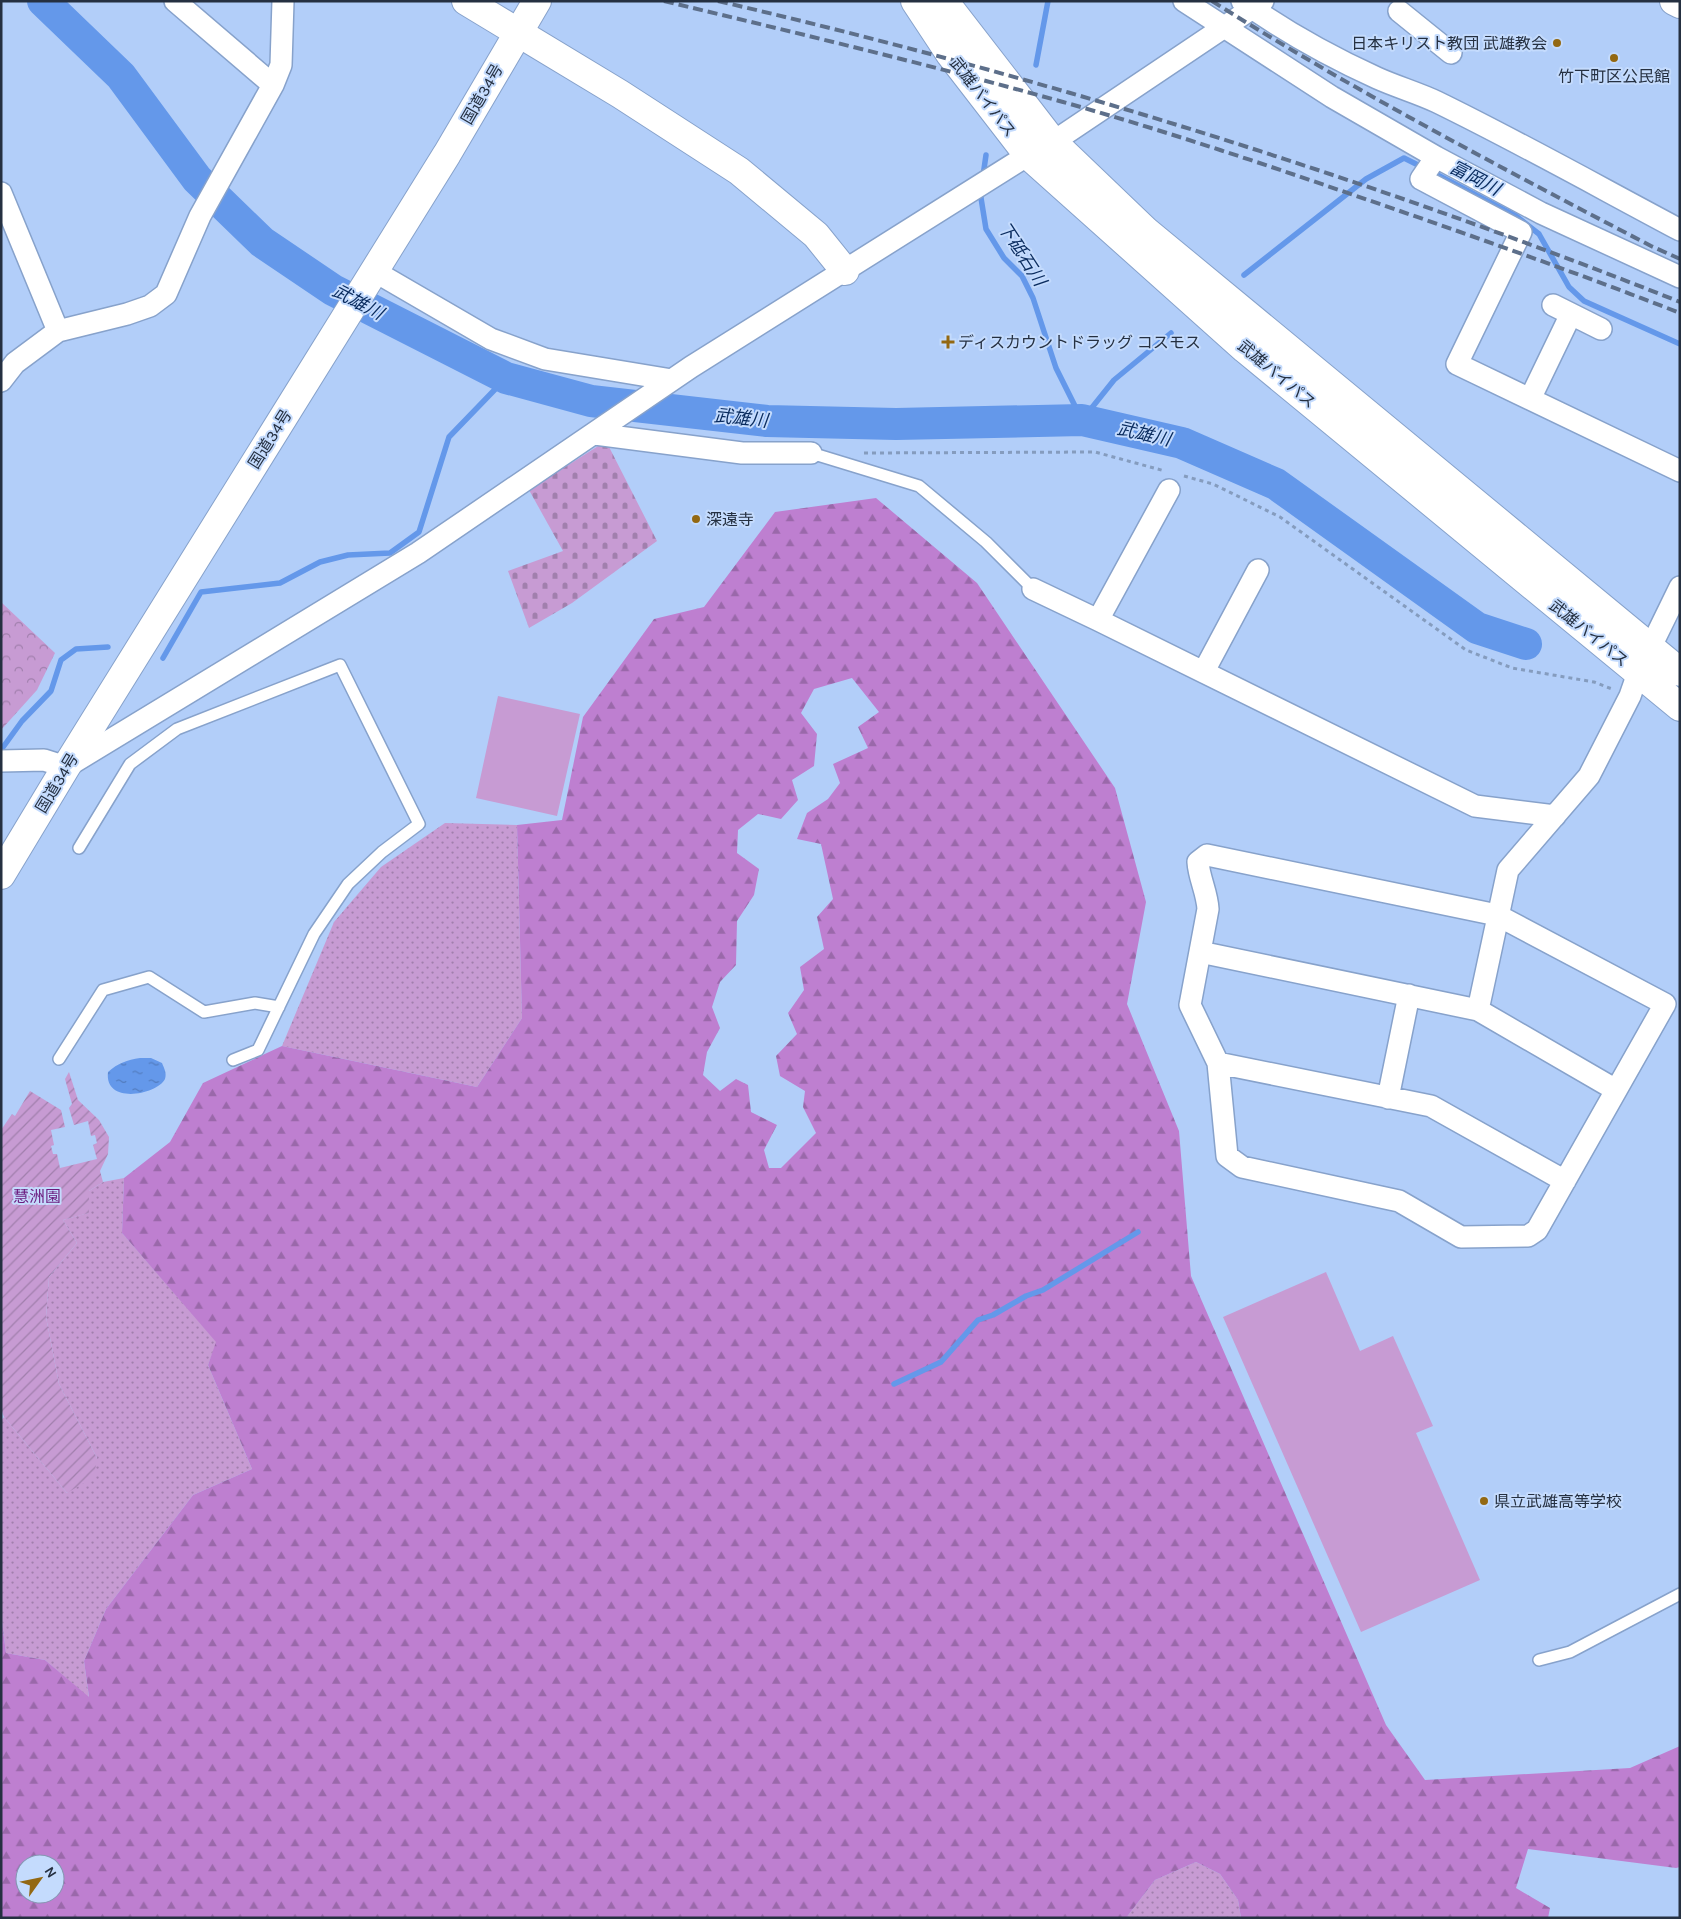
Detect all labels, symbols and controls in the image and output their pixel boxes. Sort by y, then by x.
place label: 日本キリスト教団 武雄教会 [1351,34,1547,53]
marker: 日本キリスト教団 武雄教会 [1551,37,1563,49]
marker: 竹下町区公民館 [1608,52,1620,64]
street label: 武雄バイパス [946,53,1020,141]
street label: 国道34号 [457,61,507,127]
place label: 竹下町区公民館 [1558,67,1670,86]
water label: 富岡川 [1446,156,1506,201]
water label: 下砥石川 [993,218,1052,292]
water label: 武雄川 [329,280,389,325]
place label: ディスカウントドラッグ コスモス [958,333,1201,352]
marker: ディスカウントドラッグ コスモス [942,336,954,348]
street label: 武雄バイパス [1234,336,1320,412]
water label: 武雄川 [713,404,771,432]
street label: 国道34号 [244,406,296,472]
water label: 武雄川 [1115,417,1175,451]
place label: 深遠寺 [706,510,754,529]
marker: 深遠寺 [690,513,702,525]
street label: 武雄バイパス [1546,596,1632,670]
street label: 国道34号 [32,750,82,816]
park label: 慧洲園 [13,1187,61,1206]
place label: 県立武雄高等学校 [1494,1492,1622,1511]
marker: 県立武雄高等学校 [1478,1495,1490,1507]
north arrow [15,1854,65,1904]
text: N [41,1863,60,1881]

